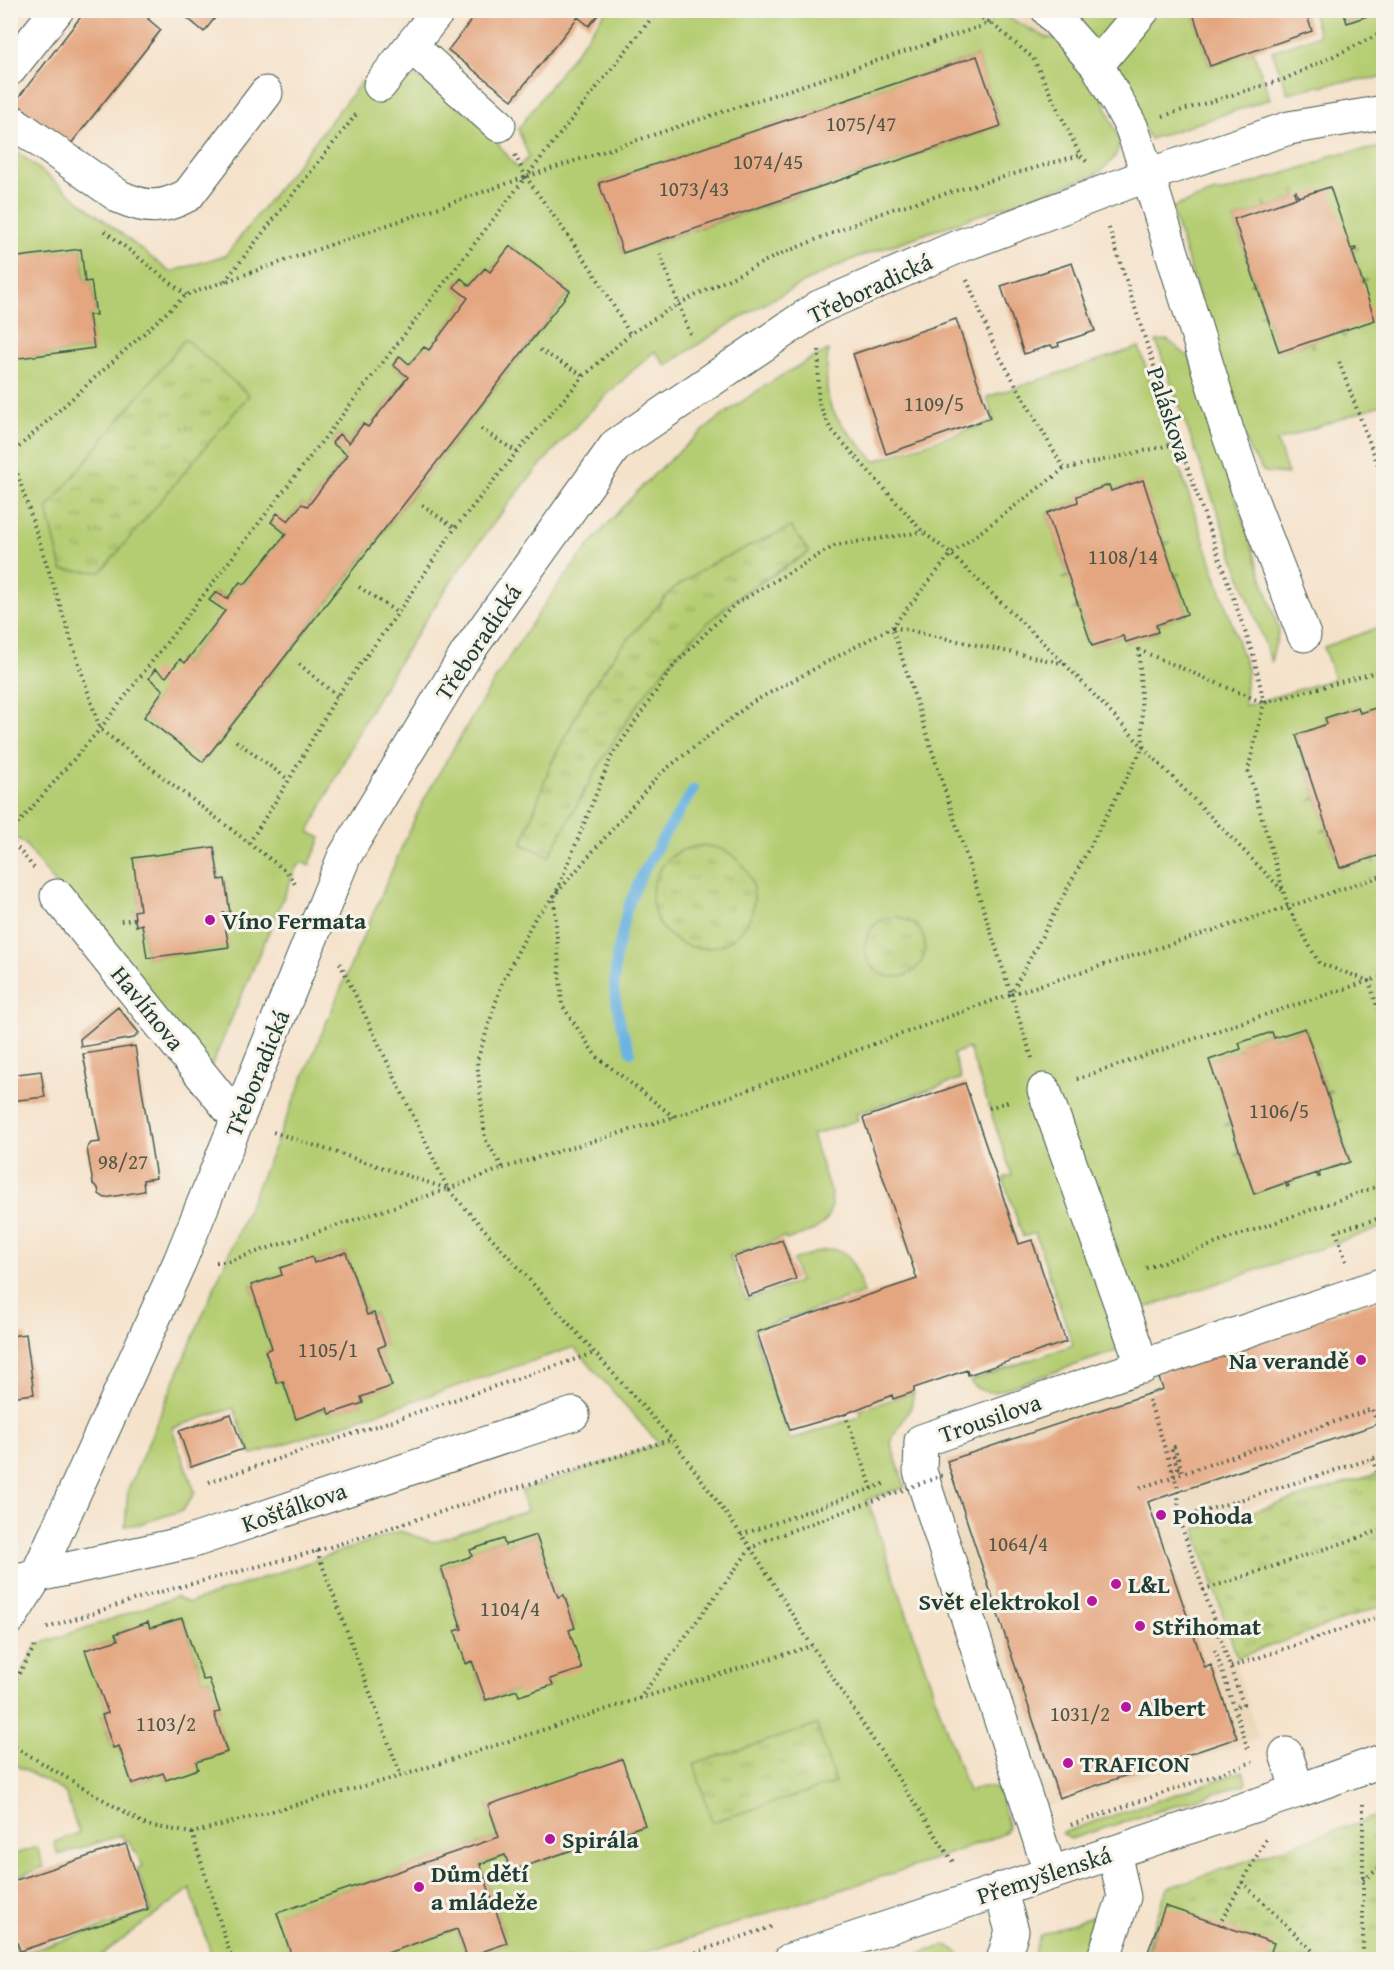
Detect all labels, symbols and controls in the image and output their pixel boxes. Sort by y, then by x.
house number: 1075/47 [826,108,896,139]
house number: 1074/45 [733,146,803,177]
house number: 1073/43 [659,173,729,204]
street label: Třeboradická [802,244,939,332]
street label: Paláskova [1138,362,1202,467]
house number: 1109/5 [904,388,964,419]
house number: 1108/14 [1088,541,1158,572]
street label: Třeboradická [426,576,530,707]
place label: Víno Fermata [222,903,367,938]
marker: Víno Fermata [203,913,217,927]
street label: Havlínova [103,958,194,1059]
street label: Třeboradická [216,1004,298,1142]
house number: 1106/5 [1249,1095,1309,1126]
house number: 98/27 [98,1146,148,1177]
house number: 1105/1 [298,1334,358,1365]
place label: Na verandě [1229,1343,1349,1378]
marker: Na verandě [1354,1353,1368,1367]
street label: Trousilova [934,1384,1046,1452]
street label: Košťálkova [237,1473,352,1541]
place label: Pohoda [1173,1498,1253,1533]
marker: Pohoda [1154,1508,1168,1522]
house number: 1064/4 [988,1528,1048,1559]
place label: L&L [1128,1567,1170,1602]
marker: L&L [1109,1577,1123,1591]
place label: Svět elektrokol [918,1584,1081,1619]
house number: 1104/4 [480,1593,540,1624]
marker: Svět elektrokol [1085,1594,1099,1608]
place label: Střihomat [1152,1609,1261,1644]
marker: Střihomat [1133,1619,1147,1633]
place label: Albert [1138,1690,1206,1725]
house number: 1031/2 [1050,1698,1110,1729]
marker: Albert [1119,1700,1133,1714]
house number: 1103/2 [136,1708,196,1739]
place label: TRAFICON [1080,1746,1190,1781]
marker: TRAFICON [1061,1756,1075,1770]
place label: Spirála [562,1822,639,1857]
marker: Spirála [543,1832,557,1846]
street label: Přemyšlenská [972,1837,1116,1913]
place label: Dům dětí a mládeže [431,1856,538,1919]
marker: Dům dětí a mládeže [412,1880,426,1894]

